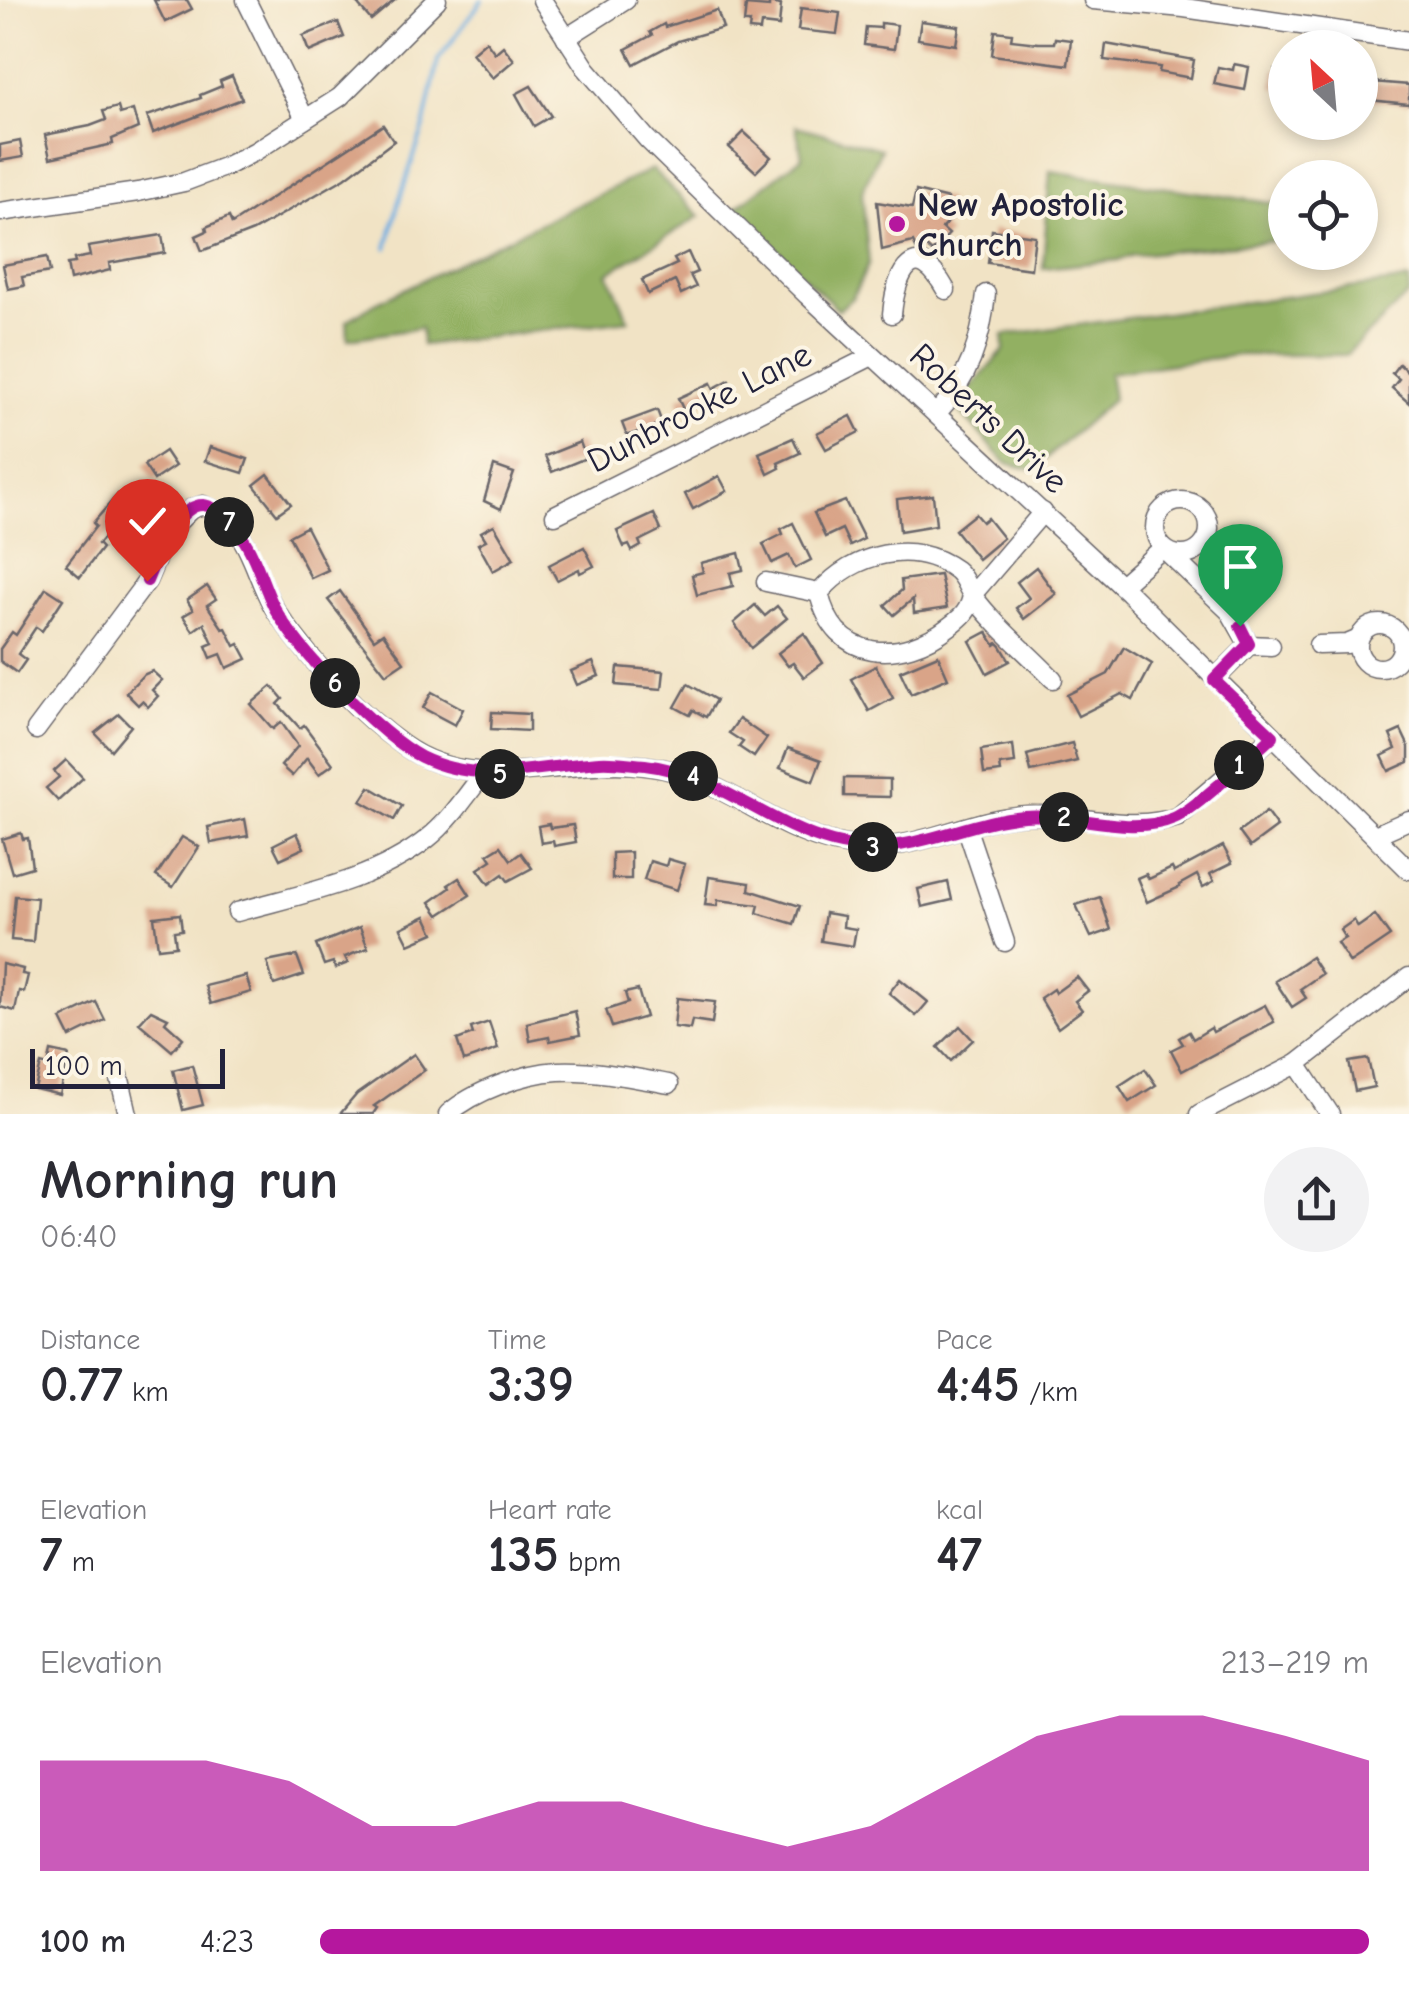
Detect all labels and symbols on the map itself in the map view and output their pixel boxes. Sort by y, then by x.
north arrow [1268,30,1378,140]
place label: New Apostolic Church [917,184,1124,265]
marker: New Apostolic Church [886,213,908,235]
street label: Dunbrooke Lane [581,333,818,481]
street label: Roberts Drive [901,335,1076,502]
pin [105,479,190,582]
pin: 7 [204,497,254,547]
pin [1198,524,1283,627]
pin: 6 [310,658,360,708]
pin: 1 [1214,740,1264,790]
pin: 5 [475,749,525,799]
pin: 4 [668,751,718,801]
pin: 2 [1039,792,1089,842]
pin: 3 [848,822,898,872]
scale bar [30,1044,225,1088]

